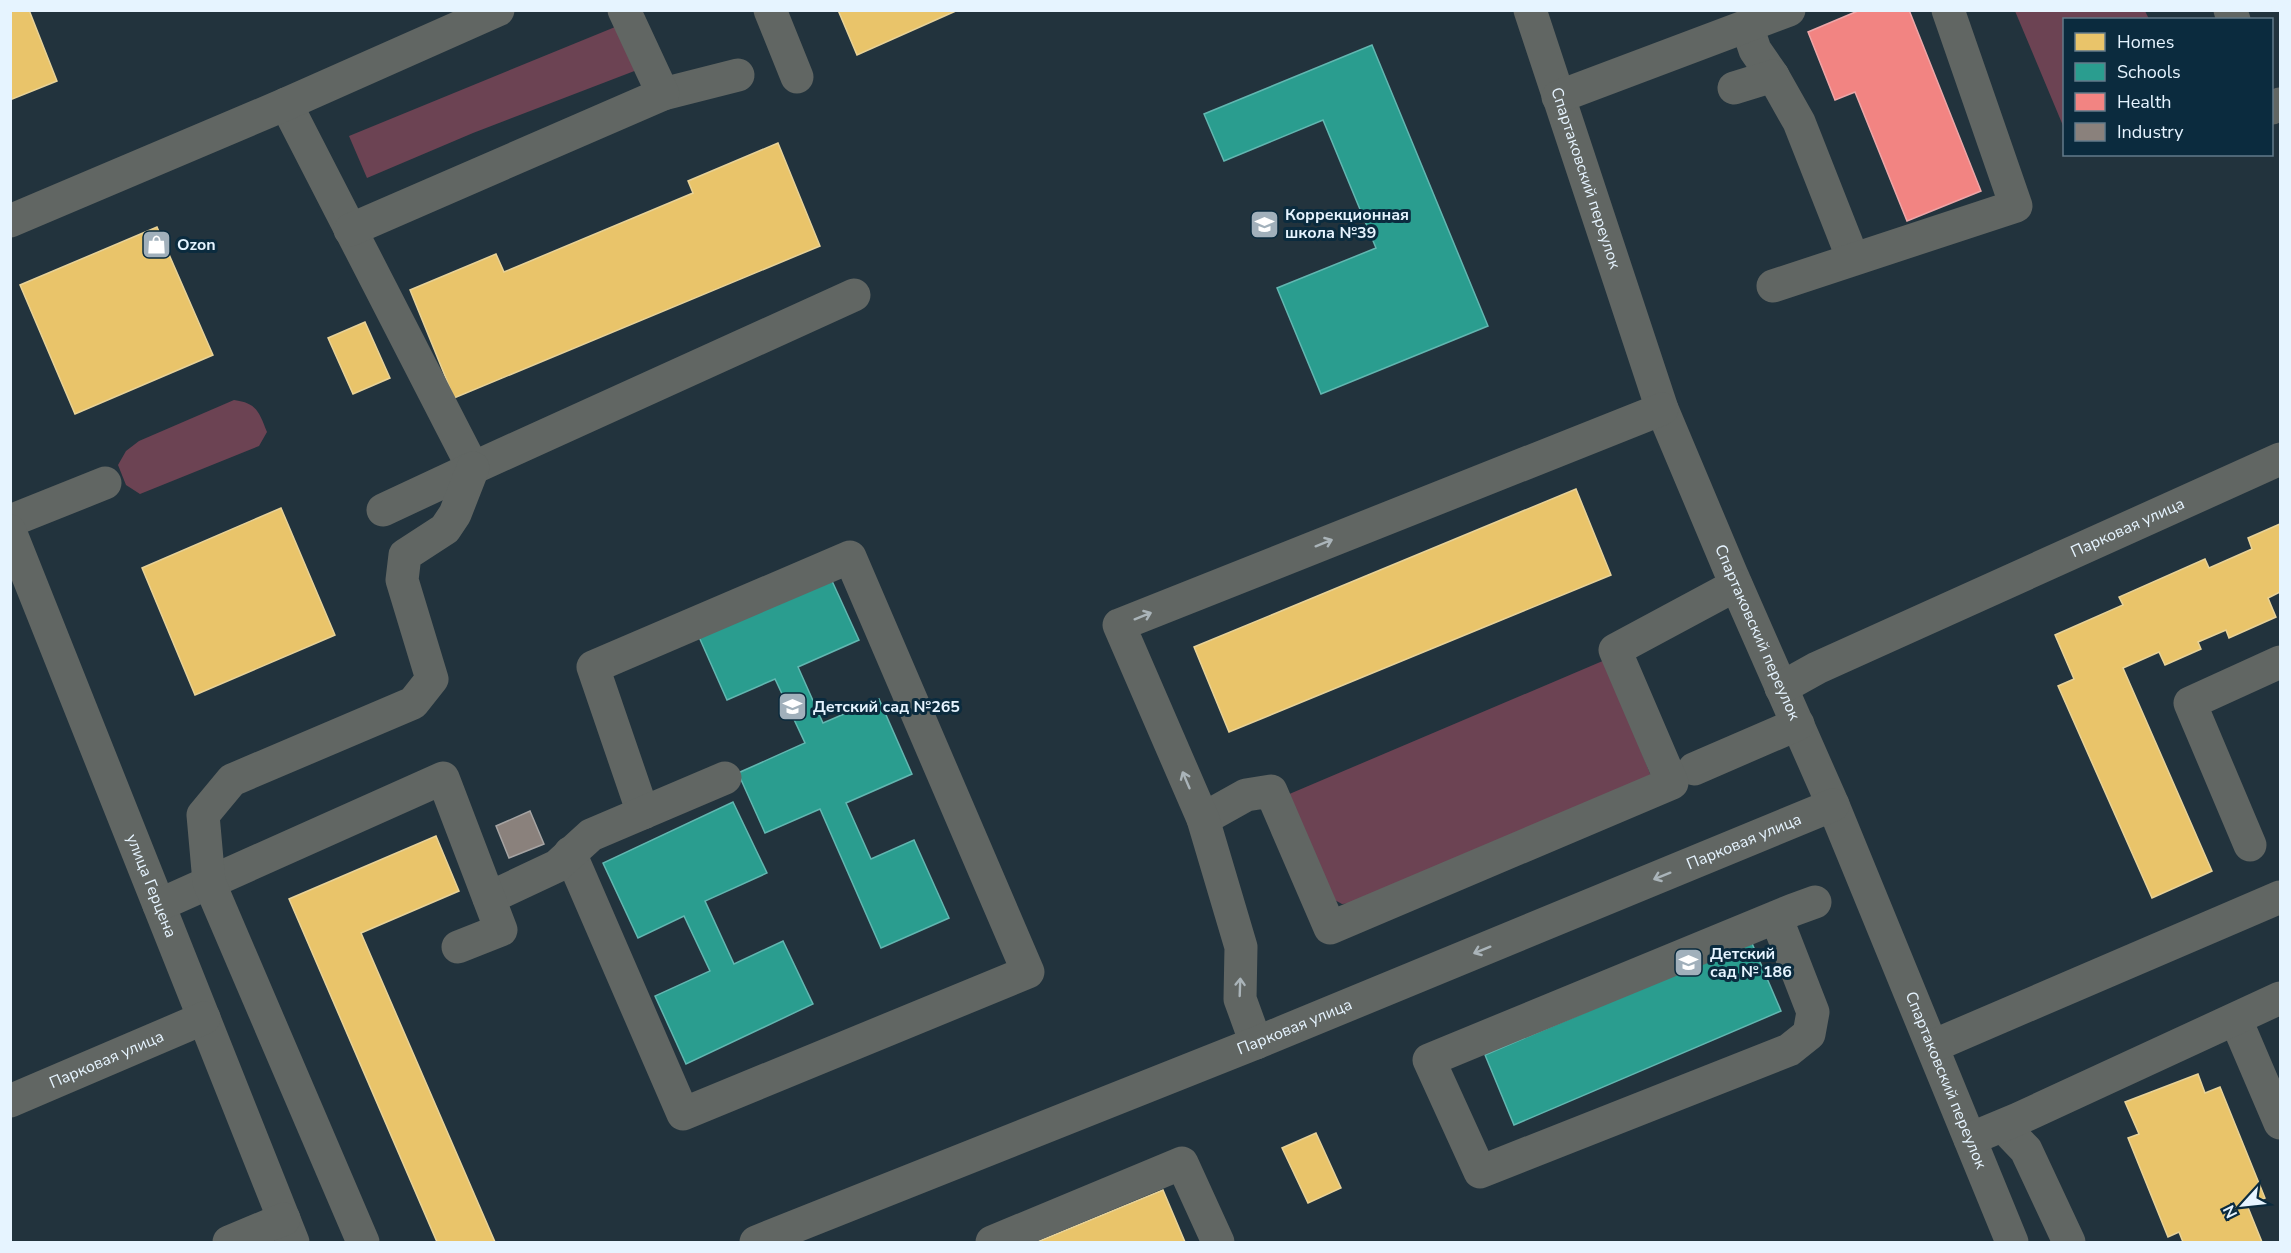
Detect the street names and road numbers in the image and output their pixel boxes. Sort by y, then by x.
street label: Спартаковский переулок [1545,84,1626,272]
street label: Парковая улица [2067,493,2188,563]
street label: Спартаковский переулок [1709,541,1806,724]
street label: Парковая улица [1683,808,1805,875]
street label: улица Герцена [121,831,182,941]
street label: Спартаковский переулок [1900,988,1992,1173]
street label: Парковая улица [1234,994,1356,1060]
street label: Парковая улица [46,1025,167,1094]

